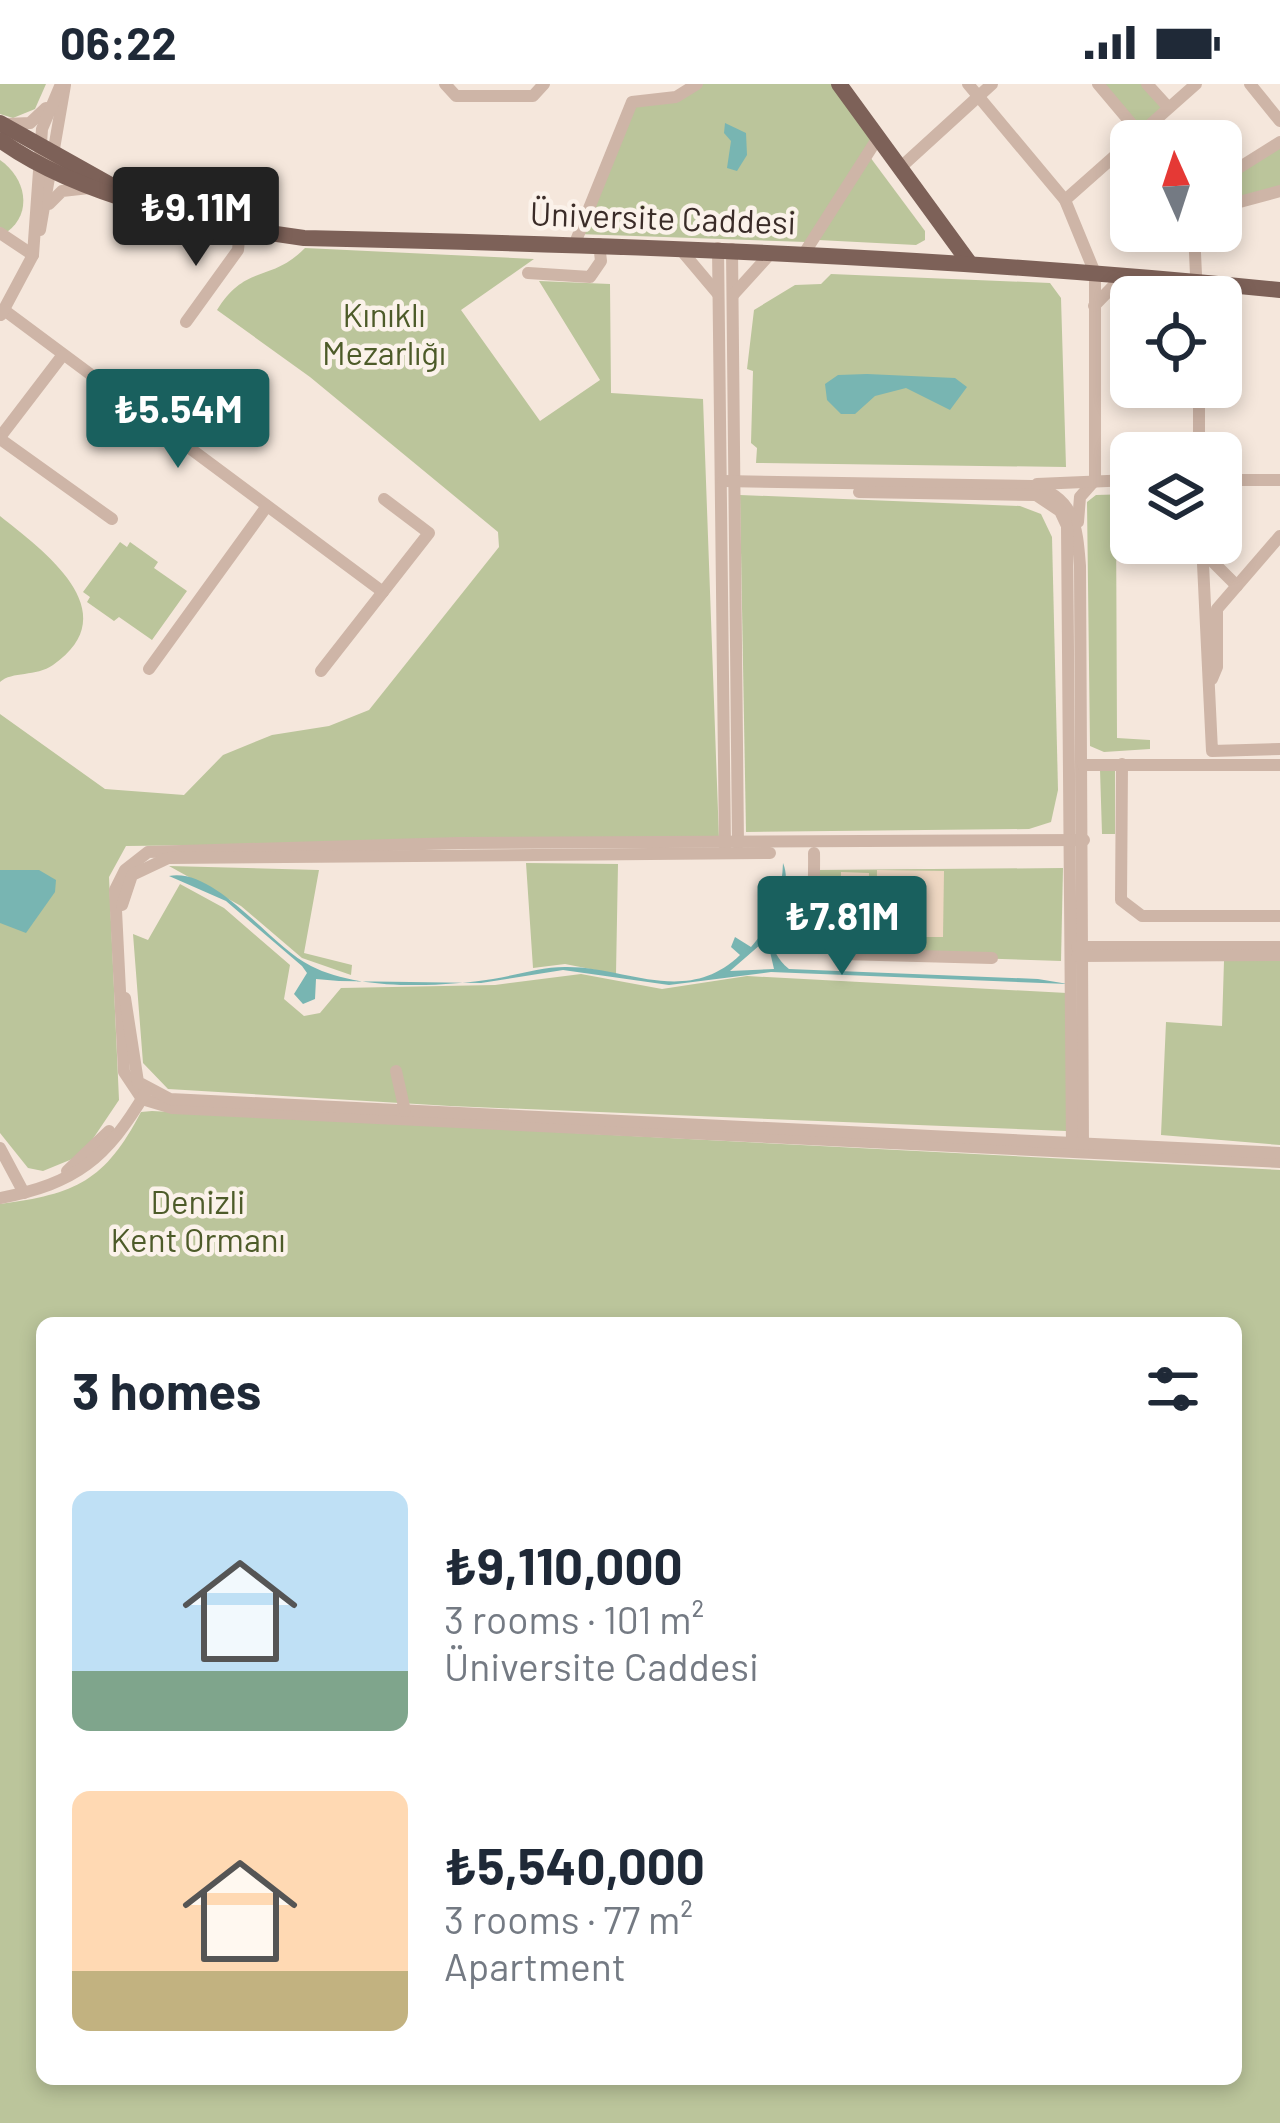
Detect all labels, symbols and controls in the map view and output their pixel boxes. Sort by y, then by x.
text: 06:22 [60,15,177,69]
north arrow [1110,120,1242,252]
map controls [1110,120,1242,564]
pin: ₺9.11M [98,167,294,269]
text: ₺9.11M [140,182,252,229]
street label: Üniversite Caddesi [529,192,797,242]
button: locate [1110,276,1242,408]
park label: Kınıklı Mezarlığı [322,294,446,372]
pin: ₺5.54M [80,369,276,471]
text: ₺5.54M [113,384,243,431]
button: layers [1110,432,1242,564]
pin: ₺7.81M [744,876,940,978]
text: ₺7.81M [785,891,899,938]
park label: Denizli Kent Ormanı [110,1181,286,1259]
icon: filters [1140,1356,1206,1422]
text: 3 homes [72,1359,261,1420]
text: ₺9,110,000 [444,1534,683,1595]
icon: home [168,1539,312,1683]
text: 3 rooms · 101 m² [444,1595,704,1642]
text: Üniversite Caddesi [444,1642,759,1689]
text: ₺5,540,000 [444,1834,705,1895]
icon: home [168,1839,312,1983]
text: 3 rooms · 77 m² [444,1895,693,1942]
text: Apartment [444,1942,626,1989]

